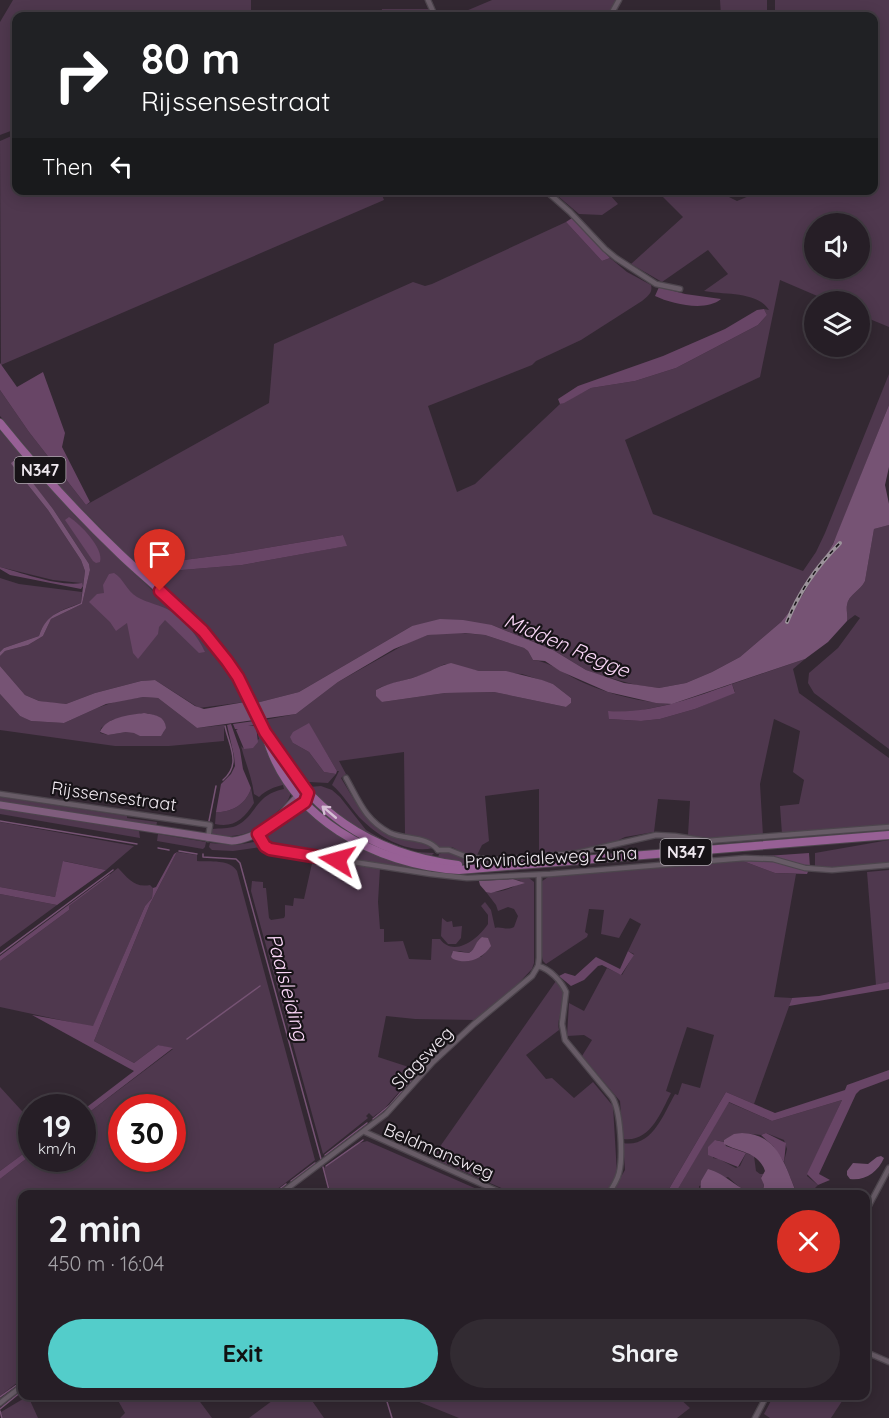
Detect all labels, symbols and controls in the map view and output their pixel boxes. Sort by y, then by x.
text: 80 m [141,32,240,85]
icon: right [42,36,120,114]
text: Rijssensestraat [141,84,330,118]
icon: left [105,150,138,183]
text: Then [42,153,93,181]
map controls [804,213,870,357]
button: sound [804,213,870,279]
button: layers [804,291,870,357]
road number: N347 [15,457,66,483]
pin [134,529,185,591]
icon: arrive [143,538,176,571]
water label: Midden Regge [501,607,634,683]
street label: Rijssensestraat [50,776,178,816]
one-way arrow [322,805,337,819]
position arrow [305,828,369,892]
road number: N347 [660,839,712,865]
street label: Provincialeweg Zuna [464,841,638,873]
water label: Paalsleiding [262,930,315,1045]
street label: Slagsweg [386,1021,458,1095]
speed limit sign: 30 [108,1094,186,1172]
text: 19 [43,1107,71,1145]
street label: Beldmansweg [380,1117,498,1185]
text: km/h [38,1139,76,1158]
text: 2 min [48,1206,142,1251]
button: close [777,1210,840,1273]
text: 450 m · 16:04 [48,1251,164,1276]
button: Exit [48,1319,438,1388]
button: Share [450,1319,840,1388]

